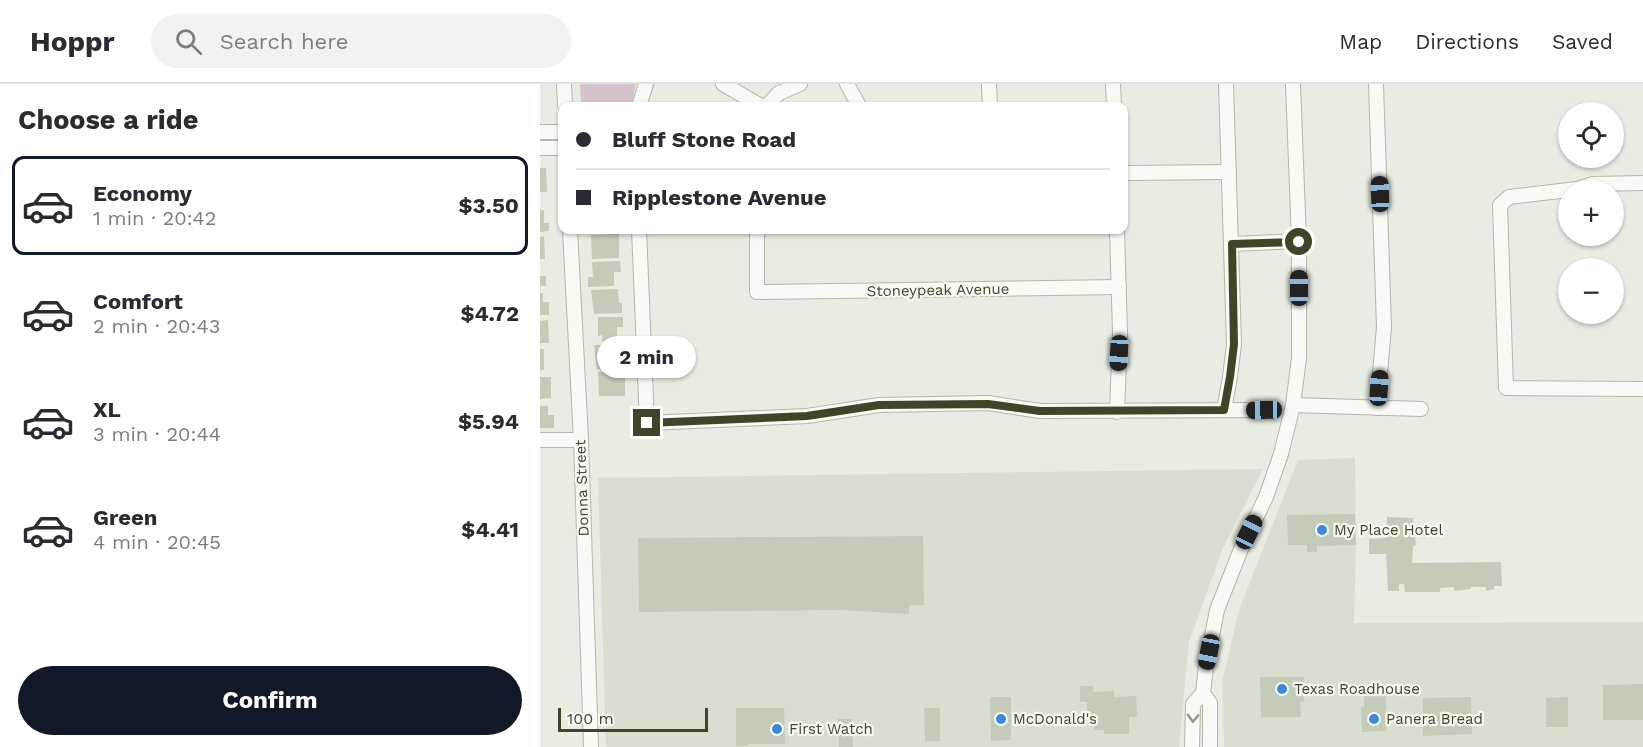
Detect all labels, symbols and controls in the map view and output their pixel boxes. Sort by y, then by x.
search box [151,14,571,68]
text: Hoppr [30,25,115,58]
icon: search [172,25,205,58]
text: Search here [220,29,349,54]
text: Map [1339,29,1382,54]
text: Directions [1415,29,1519,54]
text: Saved [1552,29,1613,54]
map controls [1558,102,1624,324]
button: locate [1558,102,1624,168]
text: Choose a ride [18,104,198,136]
text: Bluff Stone Road [612,127,796,152]
car [1370,176,1390,212]
icon: car [21,179,75,233]
button: + [1558,180,1624,246]
text: Economy [93,181,192,206]
text: Ripplestone Avenue [612,185,826,210]
text: $3.50 [458,193,519,218]
text: 1 min · 20:42 [93,206,216,230]
route start [1285,228,1312,255]
button: − [1558,258,1624,324]
car [1290,270,1308,306]
street label: Stoneypeak Avenue [867,280,1009,300]
icon: car [21,287,75,341]
text: Comfort [93,289,183,314]
text: $4.72 [460,301,519,326]
text: 2 min · 20:43 [93,314,220,338]
car [1109,335,1129,371]
callout: 2 min [597,336,696,378]
text: 2 min [619,345,674,369]
car [1369,369,1389,407]
icon: car [21,395,75,449]
text: XL [93,397,121,422]
car [1246,401,1282,419]
text: $5.94 [458,409,519,434]
route end [633,409,660,436]
text: 3 min · 20:44 [93,422,221,446]
street label: Donna Street [571,439,593,537]
icon: car [21,503,75,557]
text: Green [93,505,157,530]
car [1233,512,1265,552]
text: $4.41 [461,517,519,542]
place label: My Place Hotel [1334,521,1443,539]
marker: My Place Hotel [1315,523,1329,537]
text: 4 min · 20:45 [93,530,221,554]
car [1197,633,1221,671]
button: Confirm [18,666,522,735]
place label: Texas Roadhouse [1294,680,1420,698]
marker: Texas Roadhouse [1275,682,1289,696]
scale bar [558,705,708,732]
text: 100 m [567,709,614,728]
place label: McDonald's [1013,710,1097,728]
place label: Panera Bread [1386,710,1483,728]
marker: McDonald's [994,712,1008,726]
marker: Panera Bread [1367,712,1381,726]
one-way arrow [1186,714,1199,723]
place label: First Watch [789,720,873,738]
marker: First Watch [770,722,784,736]

